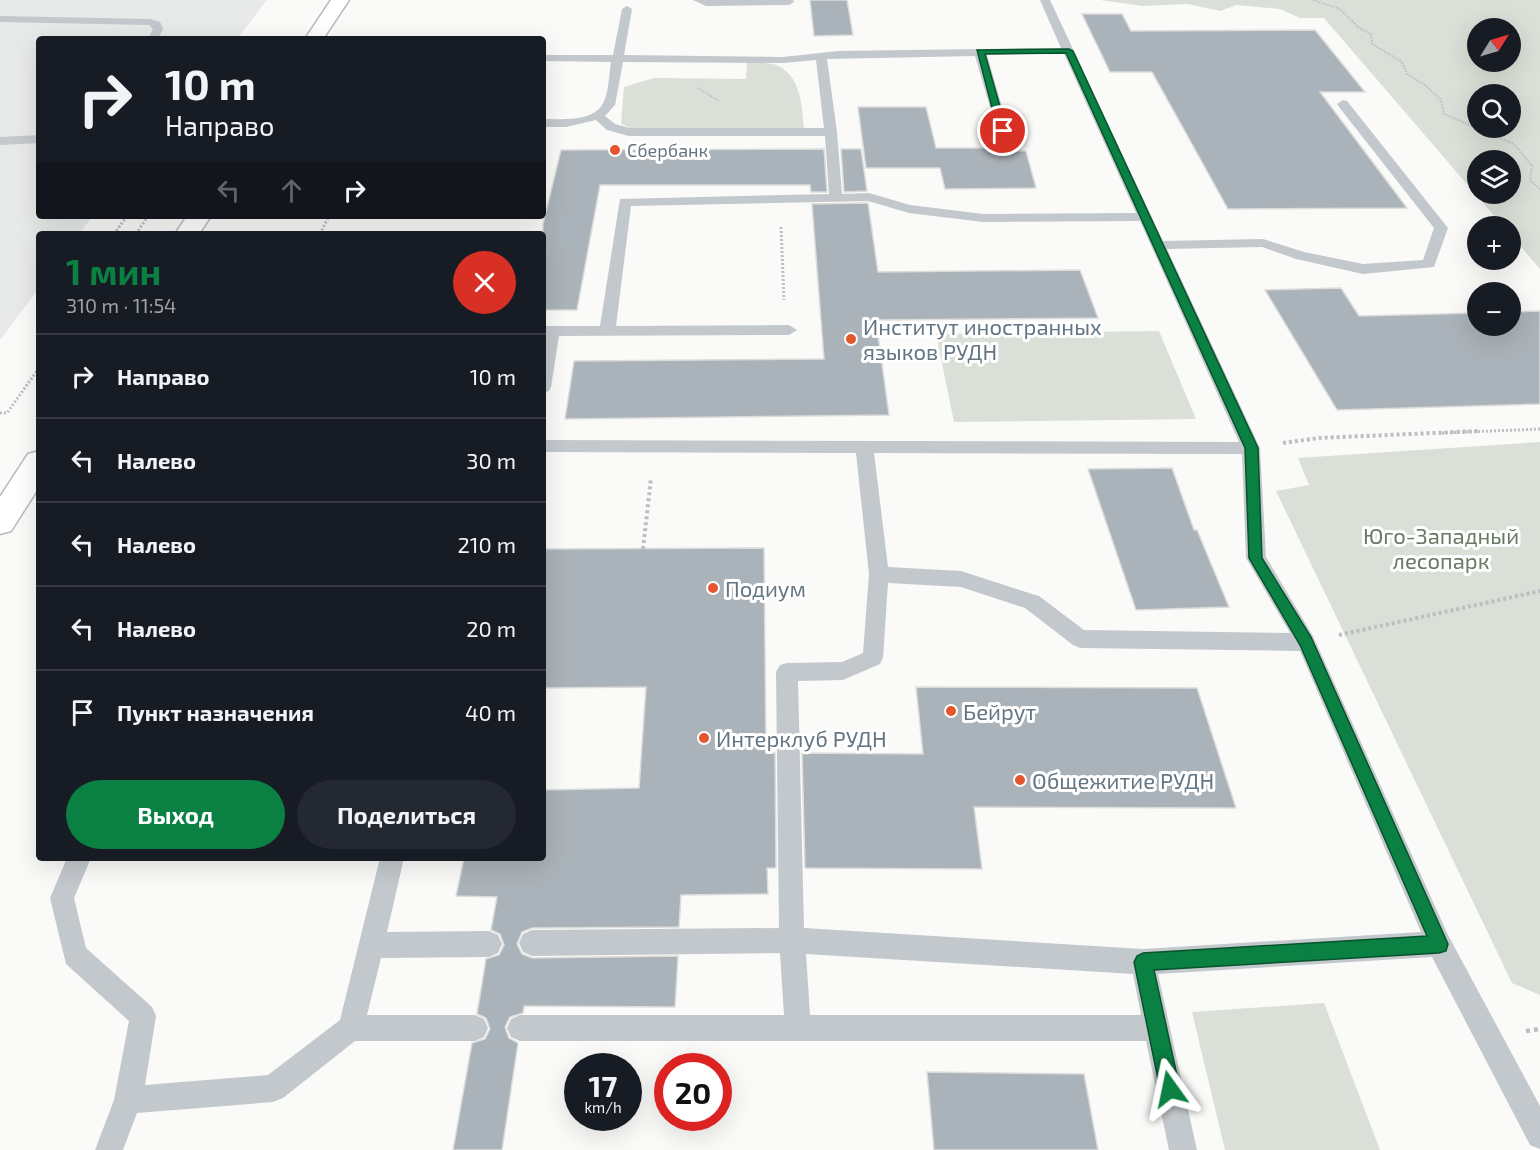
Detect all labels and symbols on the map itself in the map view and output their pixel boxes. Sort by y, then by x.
north arrow [1467,18,1521,72]
pin [977,105,1028,156]
place label: Сбербанк [627,139,709,161]
marker: Сбербанк [608,143,622,157]
place label: Институт иностранных языков РУДН [863,313,1102,364]
marker: Институт иностранных языков РУДН [844,332,858,346]
park label: Юго-Западный лесопарк [1363,522,1519,573]
place label: Подиум [725,575,806,602]
marker: Подиум [706,581,720,595]
place label: Бейрут [963,698,1036,725]
marker: Бейрут [944,704,958,718]
place label: Интерклуб РУДН [716,725,887,752]
marker: Интерклуб РУДН [697,731,711,745]
place label: Общежитие РУДН [1032,767,1214,793]
marker: Общежитие РУДН [1013,773,1027,787]
speed limit sign: 20 [654,1053,732,1131]
position arrow [1138,1057,1202,1121]

